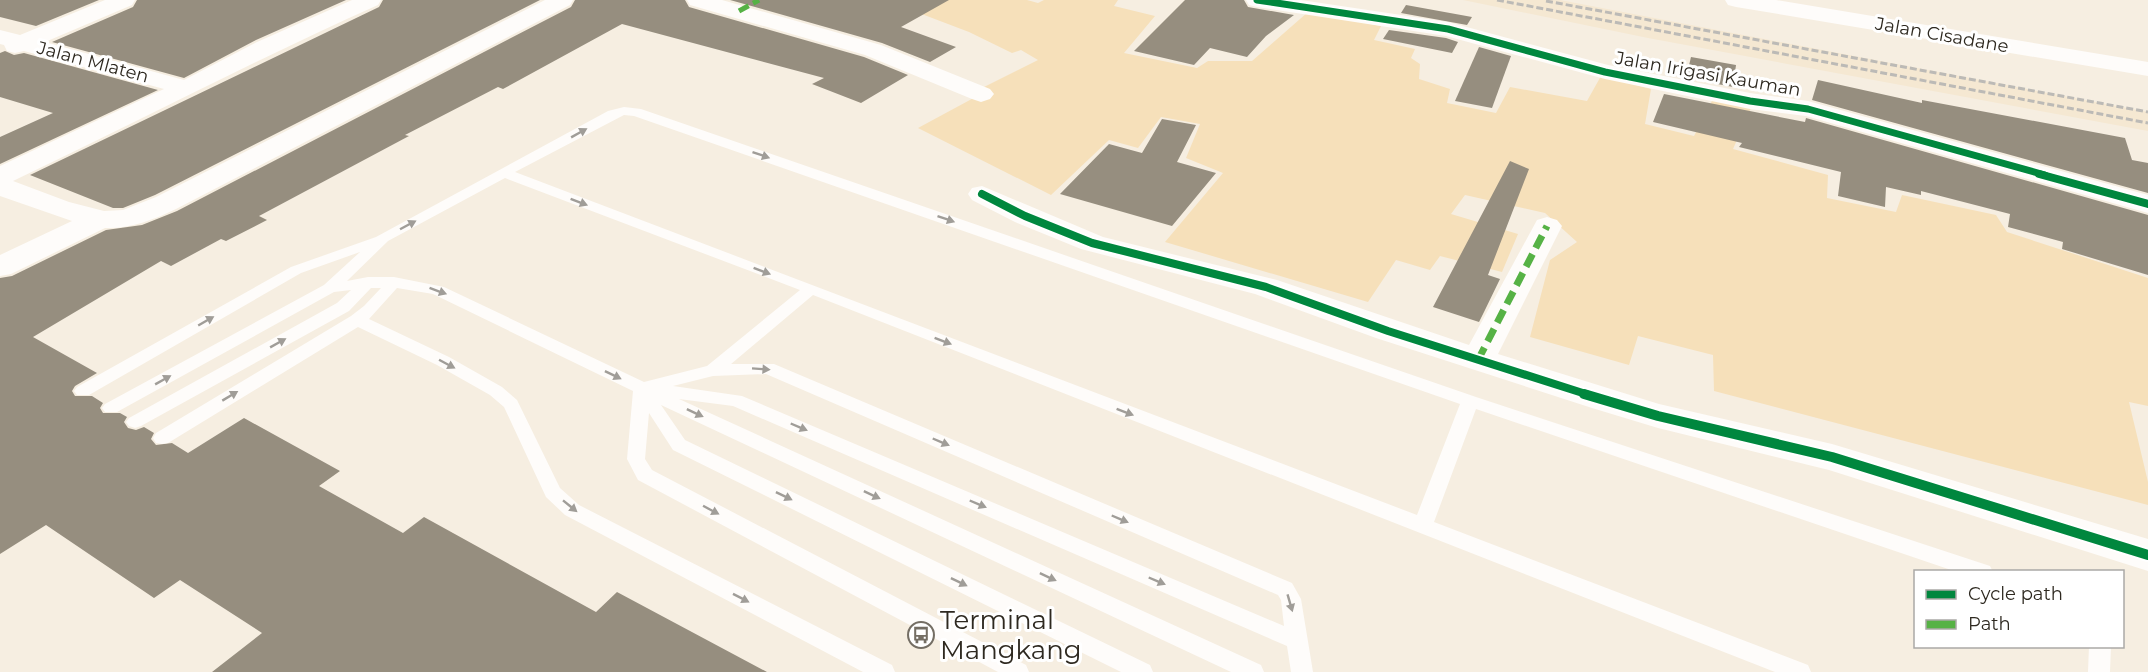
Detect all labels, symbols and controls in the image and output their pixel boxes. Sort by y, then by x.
street label: Jalan Cisadane [1873,12,2010,58]
street label: Jalan Mlaten [34,36,151,87]
street label: Jalan Irigasi Kauman [1613,47,1802,101]
one-way arrow [571,127,587,138]
one-way arrow [753,151,771,161]
one-way arrow [570,197,588,207]
one-way arrow [937,215,955,224]
one-way arrow [399,220,416,230]
one-way arrow [753,266,771,276]
one-way arrow [429,286,447,296]
one-way arrow [198,316,215,326]
one-way arrow [935,336,953,346]
one-way arrow [270,338,287,348]
one-way arrow [439,359,456,369]
one-way arrow [751,364,770,373]
one-way arrow [605,370,622,379]
one-way arrow [154,375,171,385]
one-way arrow [222,391,238,402]
one-way arrow [1116,407,1134,417]
one-way arrow [686,408,703,417]
one-way arrow [790,422,808,432]
one-way arrow [932,437,950,447]
one-way arrow [863,490,881,500]
one-way arrow [775,491,792,501]
one-way arrow [562,500,577,512]
one-way arrow [969,500,987,509]
one-way arrow [702,505,719,515]
one-way arrow [1111,514,1129,524]
legend [1914,570,2124,648]
one-way arrow [1040,572,1058,582]
one-way arrow [950,577,967,587]
one-way arrow [1148,577,1166,586]
text: Cycle path [1968,583,2063,605]
one-way arrow [733,593,750,603]
one-way arrow [1286,595,1295,613]
place label: Terminal Mangkang [940,604,1082,666]
text: Path [1968,613,2011,635]
bus stop icon: Terminal Mangkang [906,620,936,650]

